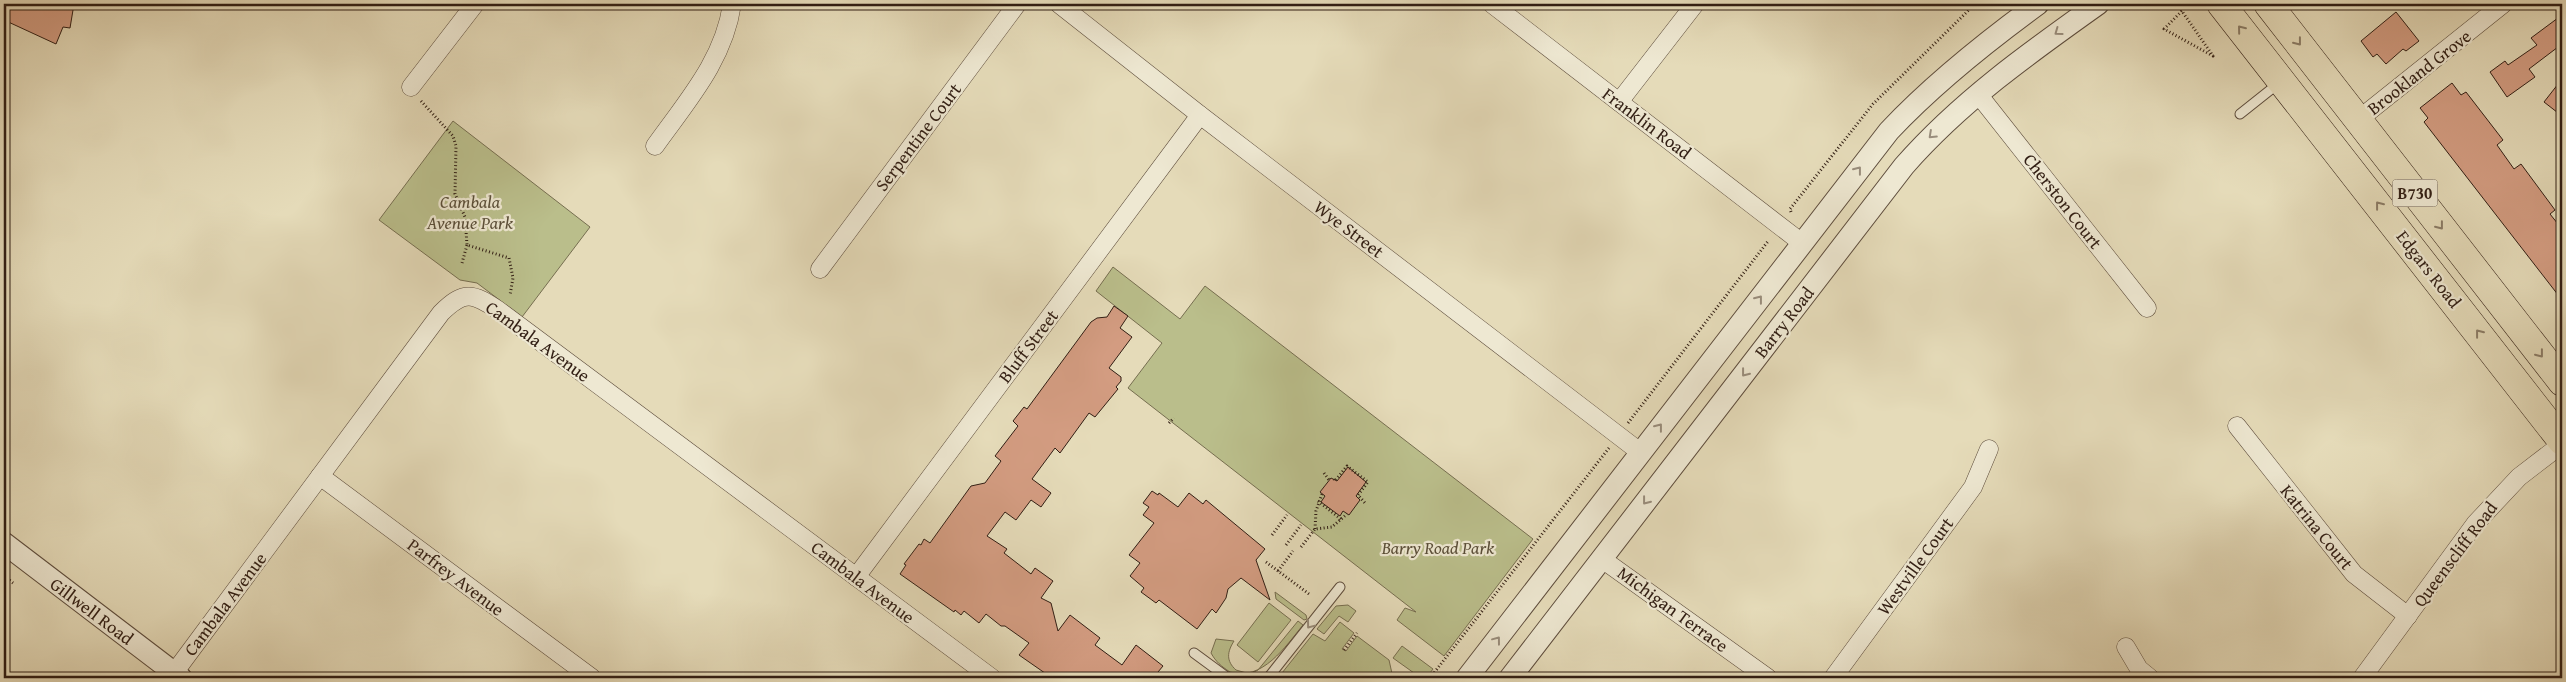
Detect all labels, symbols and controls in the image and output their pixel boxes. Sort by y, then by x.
street label: Brookland Grove [2361,23,2477,121]
one-way arrow [2054,26,2064,35]
one-way arrow [2239,26,2247,35]
one-way arrow [2292,36,2300,45]
street label: Serpentine Court [868,77,968,197]
street label: Franklin Road [1597,80,1698,166]
one-way arrow [1929,129,1938,138]
street label: Cherston Court [2017,147,2109,255]
one-way arrow [1852,166,1861,176]
road number: B730 [2392,180,2438,207]
park label: Cambala Avenue Park [426,188,514,236]
street label: Wye Street [1308,194,1390,265]
one-way arrow [2377,202,2385,211]
one-way arrow [2435,220,2443,229]
street label: Edgars Road [2390,224,2468,314]
street label: Barry Road [1747,280,1821,363]
street label: Cambala Avenue [480,294,596,388]
one-way arrow [1753,296,1761,305]
street label: Bluff Street [991,303,1065,388]
one-way arrow [2476,329,2485,339]
one-way arrow [2535,348,2543,357]
one-way arrow [1742,367,1751,376]
one-way arrow [1654,424,1662,433]
street label: Katrina Court [2274,478,2360,576]
one-way arrow [1644,495,1652,504]
street label: Queenscliff Road [2406,495,2504,612]
street label: Westville Court [1870,511,1960,621]
street label: Parfrey Avenue [402,532,510,622]
street label: Cambala Avenue [805,534,921,630]
park label: Barry Road Park [1381,534,1495,561]
street label: Cambala Avenue [177,546,273,662]
street label: Michigan Terrace [1612,559,1734,659]
street label: Gillwell Road [45,571,140,652]
one-way arrow [1308,619,1316,628]
one-way arrow [1491,637,1499,646]

